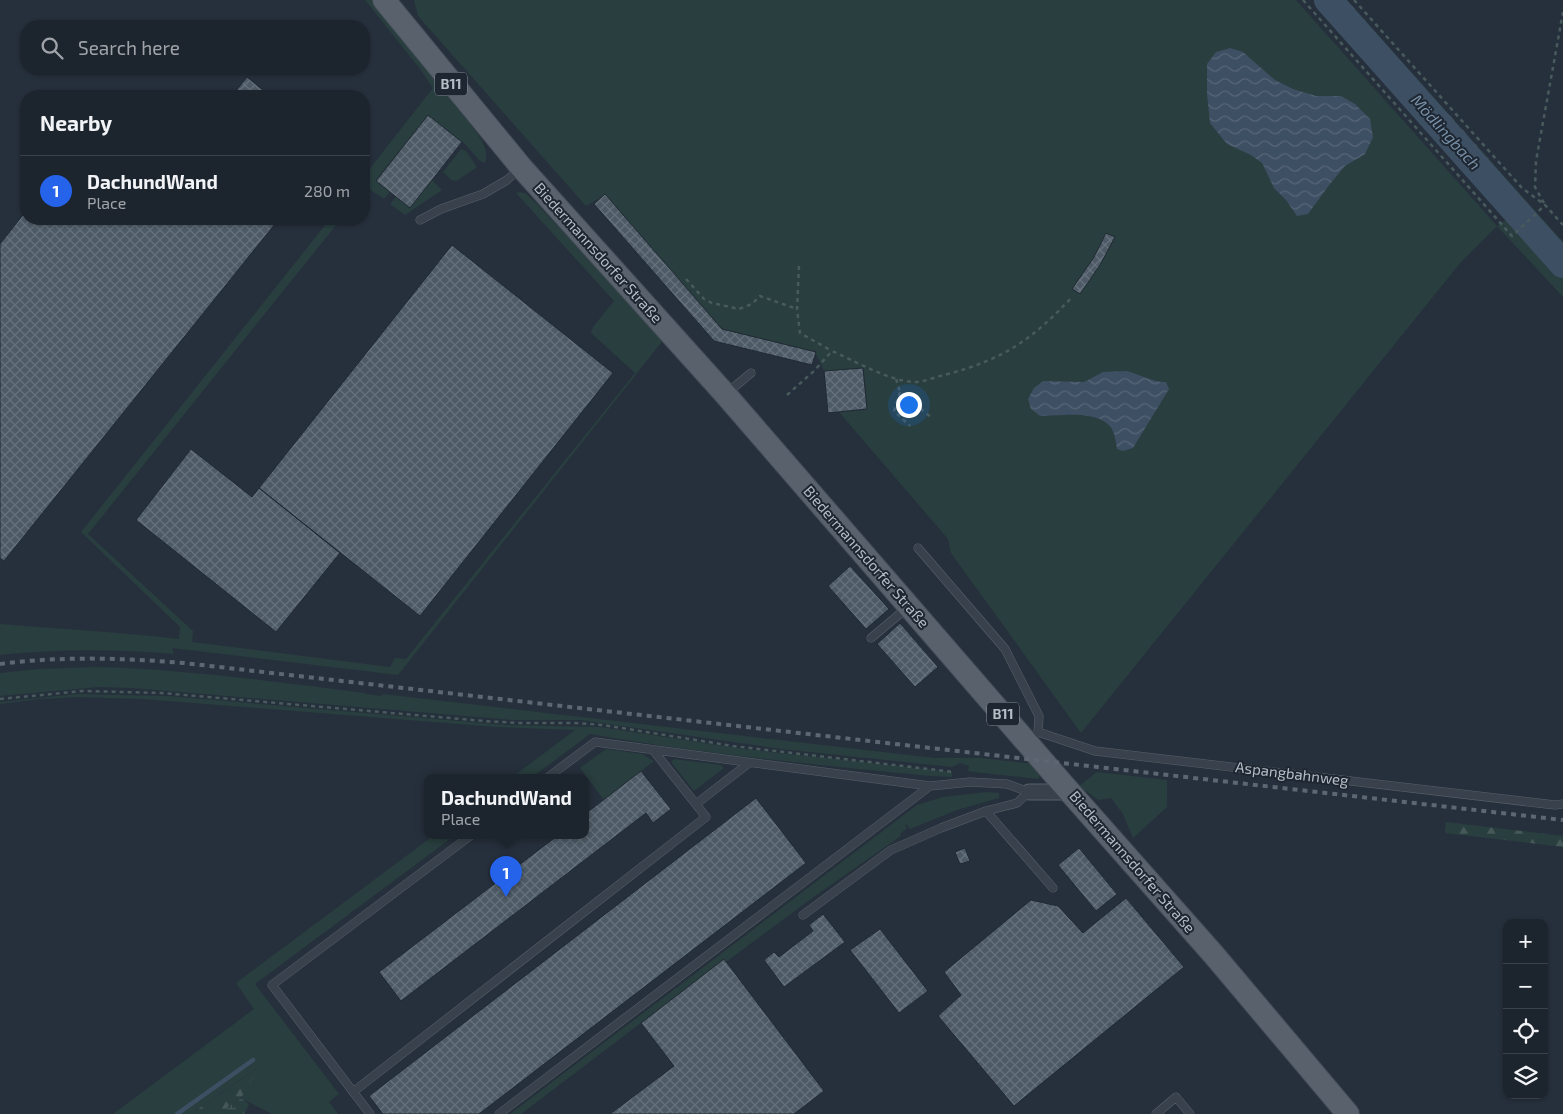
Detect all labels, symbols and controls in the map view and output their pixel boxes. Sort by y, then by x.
search box [20,20,370,75]
icon: search [38,34,66,62]
text: Search here [78,36,180,59]
road number: B11 [435,72,467,96]
water label: Mödlingbach [1408,90,1485,173]
text: Nearby [40,110,112,135]
text: DachundWand [87,170,218,193]
street label: Biedermannsdorfer Straße [531,179,666,326]
text: 1 [53,181,59,200]
text: 280 m [304,181,350,200]
text: Place [87,193,126,212]
your location [896,392,922,418]
street label: Biedermannsdorfer Straße [800,482,933,631]
road number: B11 [987,702,1019,726]
street label: Aspangbahnweg [1234,757,1350,789]
popup [424,774,589,839]
text: DachundWand [441,786,572,809]
street label: Biedermannsdorfer Straße [1066,787,1199,936]
text: Place [441,809,480,828]
pin: 1 [490,856,522,897]
map controls [1503,919,1548,1099]
button: + [1503,919,1548,964]
button: − [1503,964,1548,1009]
button: locate [1503,1009,1548,1054]
button: layers [1503,1054,1548,1099]

